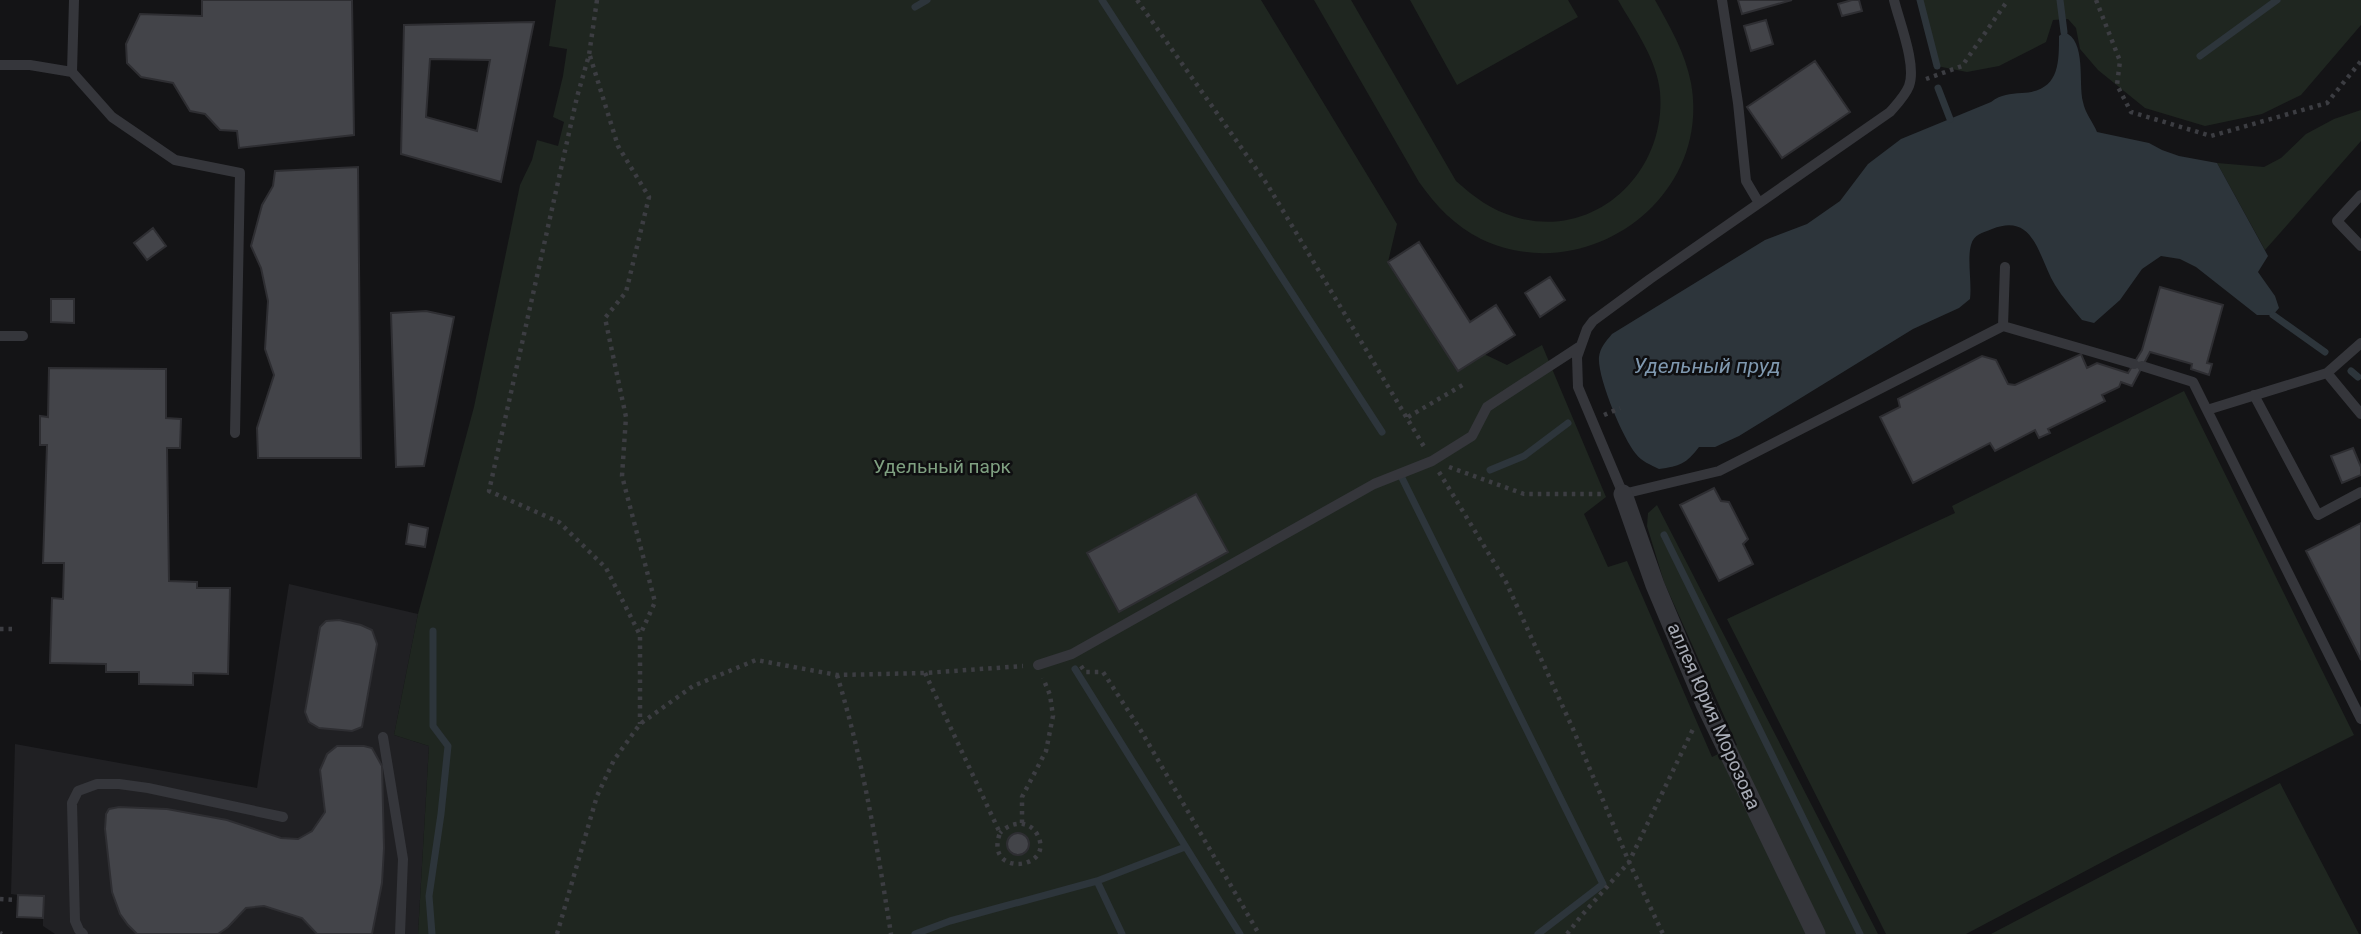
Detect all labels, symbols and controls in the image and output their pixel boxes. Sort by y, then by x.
water label: Удельный пруд [1634,354,1780,378]
park label: Удельный парк [873,455,1012,478]
street label: аллея Юрия Морозова [1662,619,1766,813]

